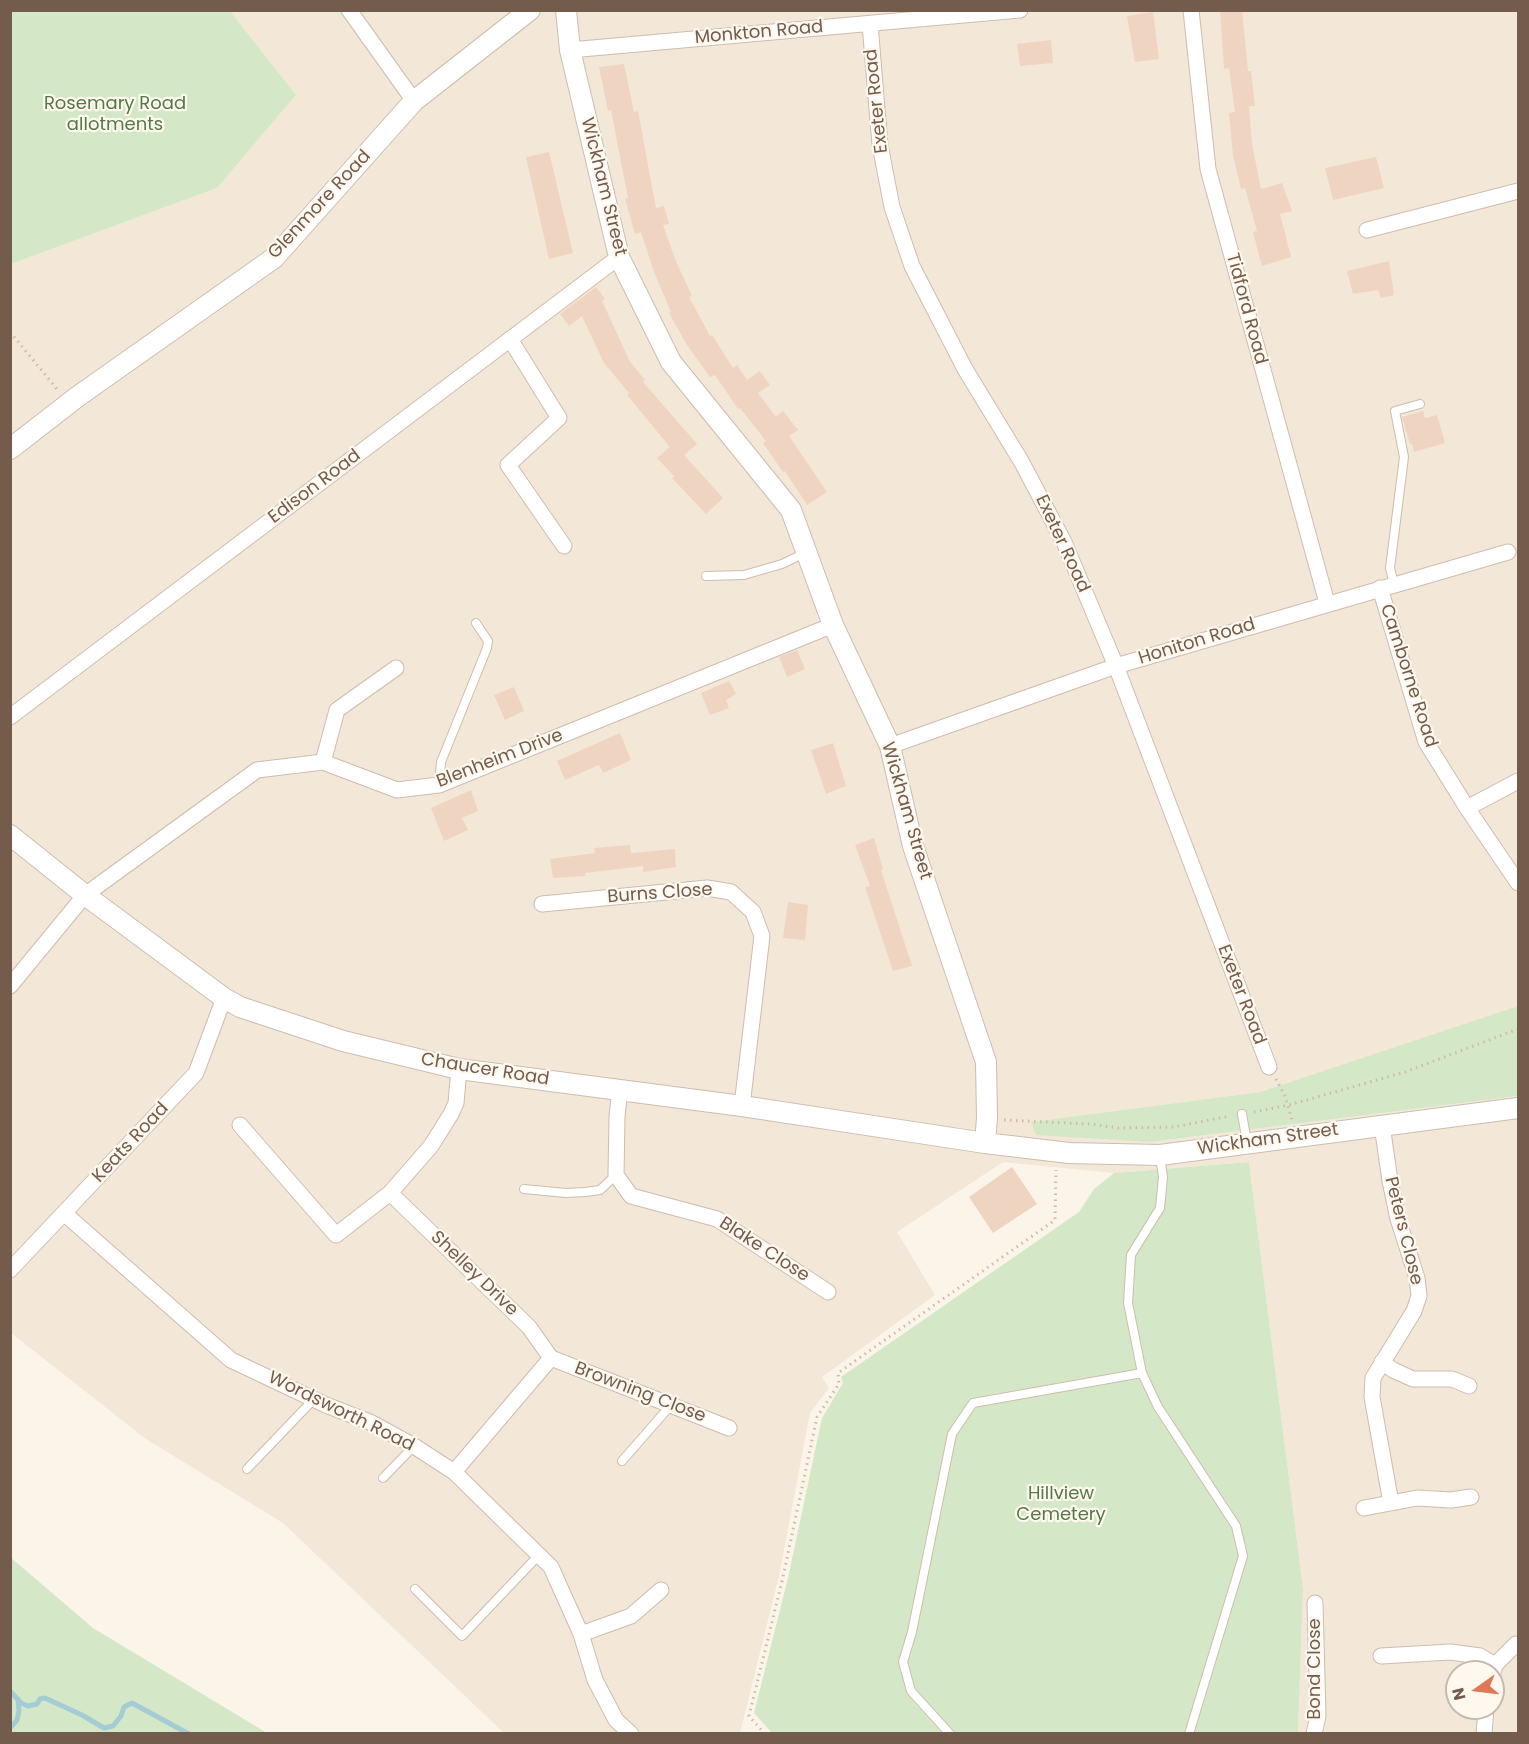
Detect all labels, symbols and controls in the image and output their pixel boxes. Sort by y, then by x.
street label: Monkton Road [694,17,824,49]
street label: Exeter Road [861,48,893,154]
park label: Rosemary Road allotments [44,93,186,136]
street label: Wickham Street [575,116,631,258]
street label: Glenmore Road [264,146,376,264]
street label: Tidford Road [1221,251,1271,367]
street label: Edison Road [265,445,365,529]
street label: Exeter Road [1030,492,1094,596]
street label: Camborne Road [1375,602,1441,750]
street label: Honiton Road [1136,614,1258,670]
street label: Blenheim Drive [434,725,566,793]
street label: Wickham Street [876,740,936,882]
street label: Burns Close [607,880,713,908]
street label: Exeter Road [1212,942,1270,1048]
street label: Chaucer Road [419,1049,551,1091]
street label: Keats Road [88,1098,174,1188]
street label: Wickham Street [1196,1119,1340,1161]
street label: Peters Close [1379,1175,1427,1287]
street label: Blake Close [715,1213,813,1287]
street label: Shelley Drive [426,1227,522,1321]
street label: Browning Close [571,1358,709,1428]
street label: Wordsworth Road [264,1367,418,1457]
park label: Hillview Cemetery [1016,1483,1106,1526]
street label: Bond Close [1304,1618,1326,1720]
north arrow [1445,1660,1505,1720]
text: N [1446,1685,1472,1703]

